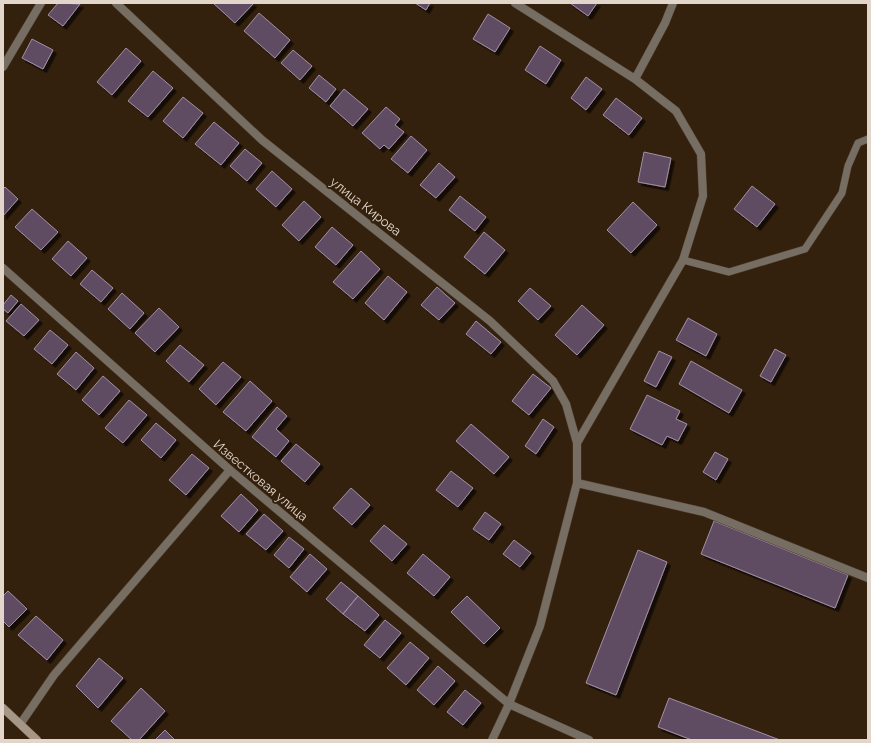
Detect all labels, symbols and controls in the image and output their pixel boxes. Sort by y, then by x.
street label: улица Кирова [327,174,404,239]
street label: Известковая улица [210,437,311,524]

